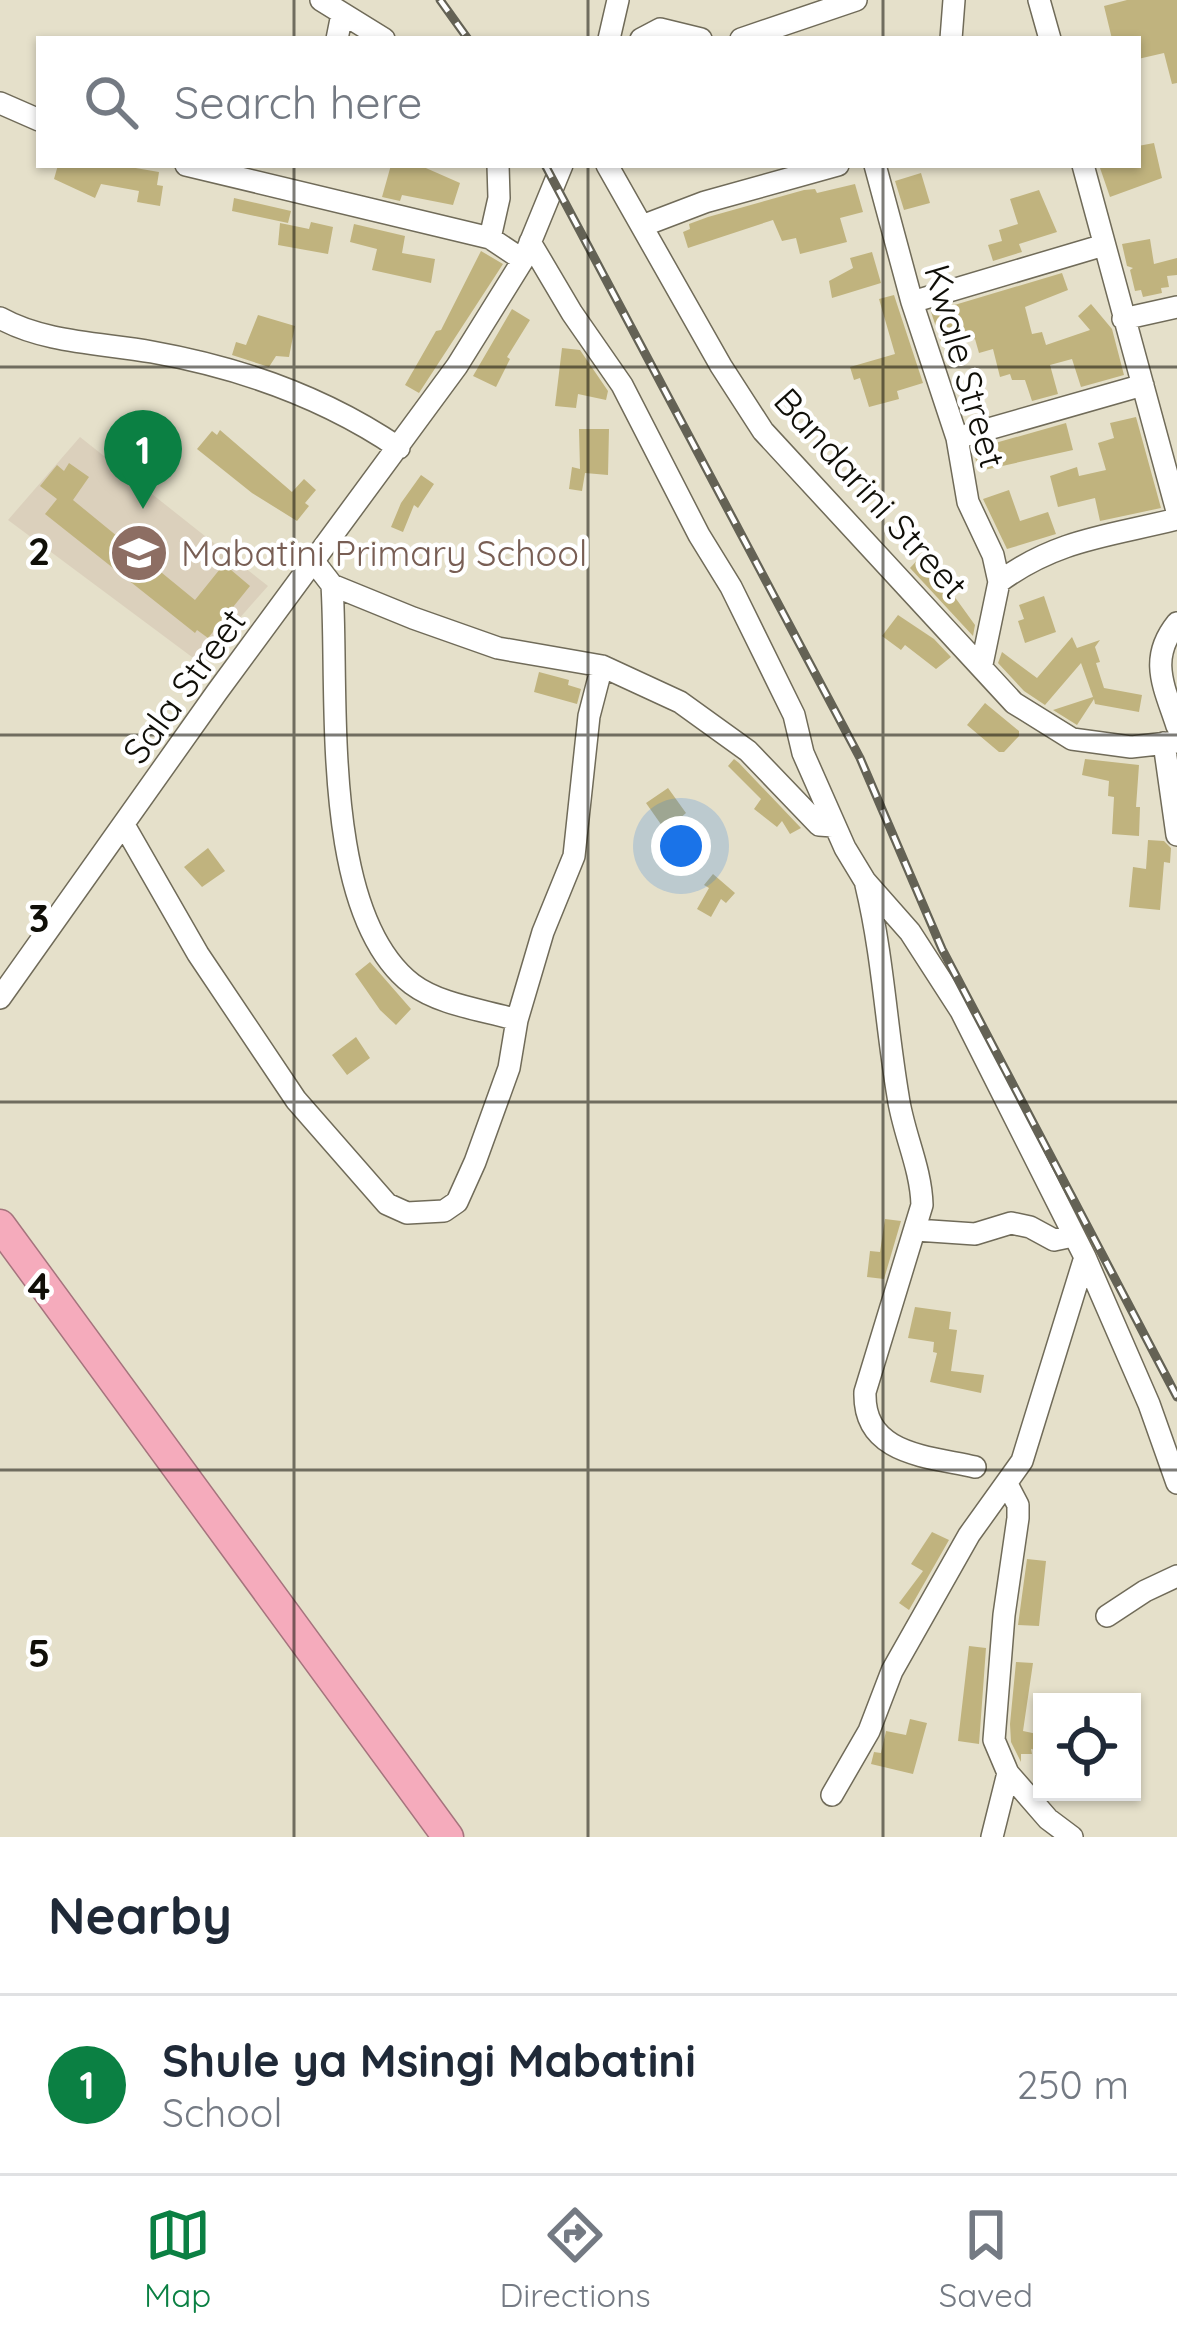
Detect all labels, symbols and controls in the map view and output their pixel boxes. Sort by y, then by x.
search box [36,36,1141,168]
icon: search [78,69,144,135]
text: Search here [174,74,422,130]
street label: Kwale Street [915,259,1016,473]
street label: Bandarini Street [765,378,978,607]
pin: 1 [104,410,182,509]
school or university icon: Mabatini Primary School [108,522,170,584]
text: 2 [28,526,50,575]
place label: Mabatini Primary School [181,530,587,575]
street label: Sala Street [112,600,255,772]
your location [651,816,711,876]
text: 3 [29,893,49,942]
text: 4 [28,1261,50,1310]
text: 5 [28,1628,50,1677]
map controls [1033,1693,1141,1801]
button: locate [1033,1693,1141,1801]
text: Nearby [48,1883,232,1947]
text: Shule ya Msingi Mabatini [162,2032,696,2088]
text: 1 [79,2060,95,2109]
text: 250 m [1017,2060,1129,2109]
text: School [162,2088,282,2137]
tab: Map [144,2202,211,2315]
tab: Directions [499,2202,651,2315]
tab: Saved [939,2202,1033,2315]

